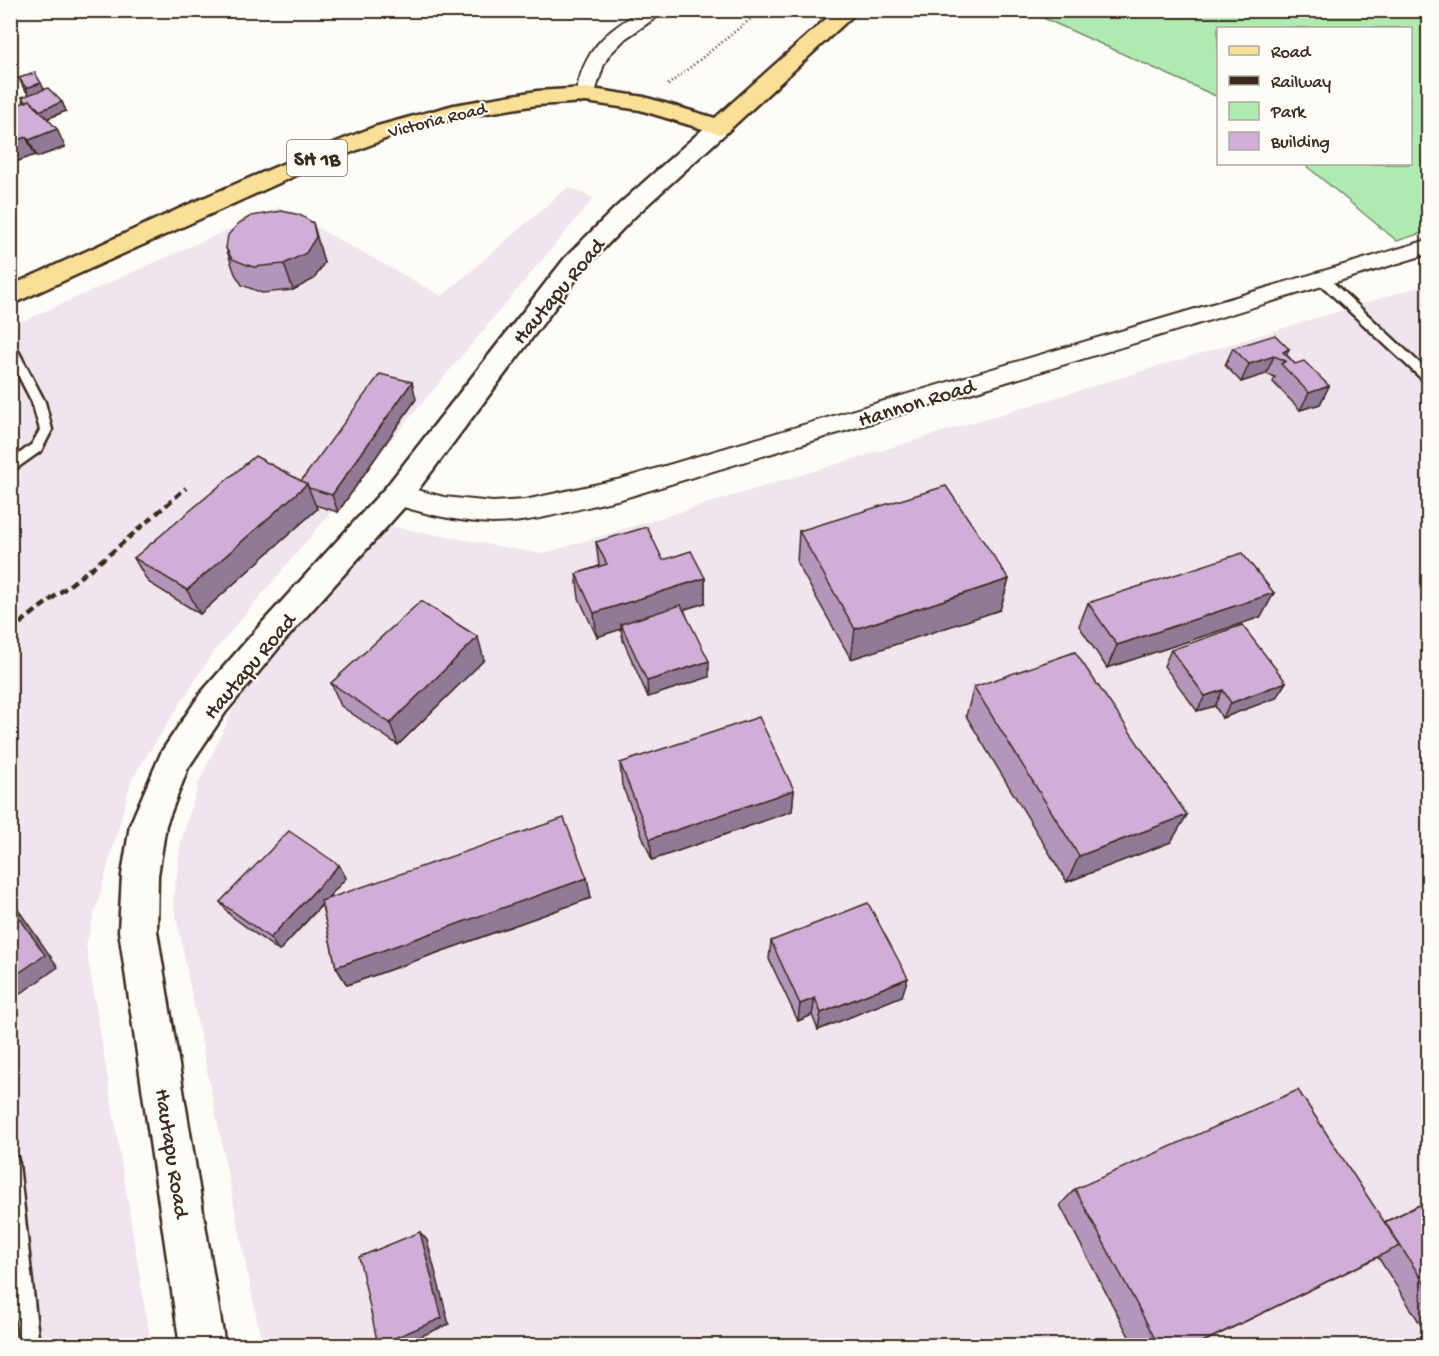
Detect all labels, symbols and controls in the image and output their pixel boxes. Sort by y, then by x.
legend [1217,27,1412,165]
text: Road [1271,43,1312,64]
text: Railway [1271,73,1331,94]
street label: Victoria Road [385,99,490,144]
text: Park [1270,103,1307,124]
text: Building [1270,133,1330,154]
road number: SH 1B [287,140,347,176]
street label: Hautapu Road [508,233,613,351]
street label: Hannon Road [856,374,981,435]
street label: Hautapu Road [199,608,304,726]
street label: Hautapu Road [147,1087,193,1222]

